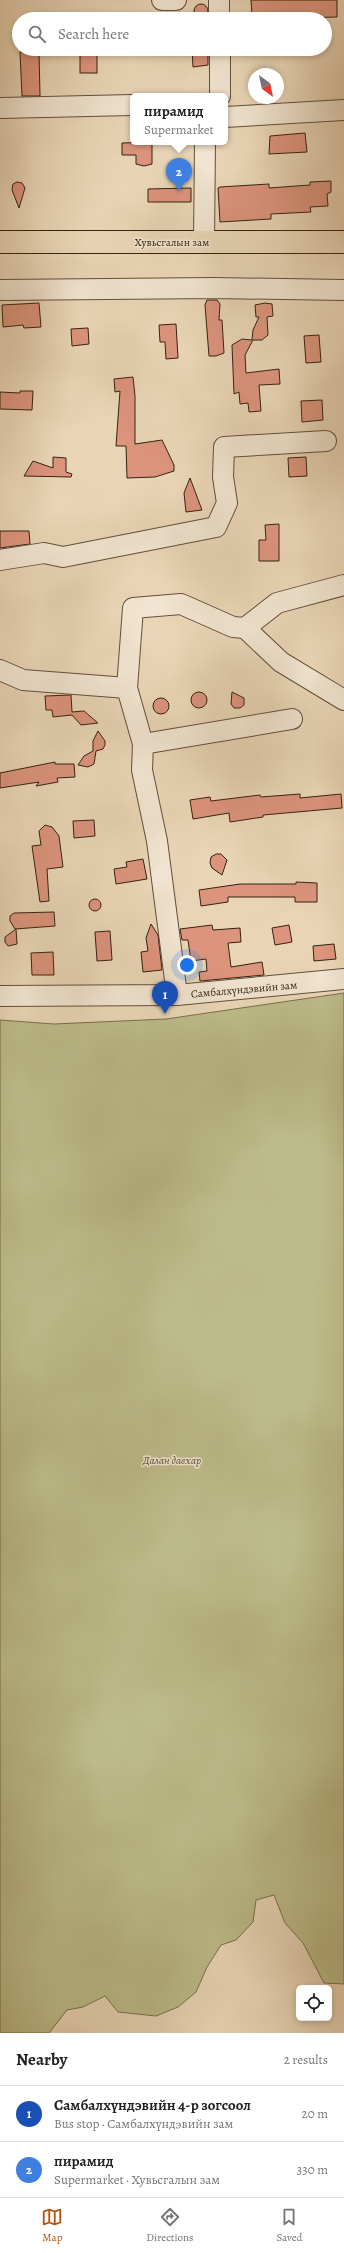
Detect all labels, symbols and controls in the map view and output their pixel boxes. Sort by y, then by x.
search box [12,12,332,56]
icon: search [26,23,48,45]
text: Search here [58,24,129,44]
north arrow [248,68,284,104]
popup [130,93,228,145]
text: пирамид [144,101,204,121]
text: Supermarket [144,121,214,138]
pin: 2 [166,158,192,191]
street label: Хувьсгалын зам [135,235,209,250]
your location [177,955,197,975]
street label: Самбалхүндэвийн зам [190,977,298,1002]
pin: 1 [152,981,178,1014]
park label: Далан давхар [142,1453,201,1468]
map controls [296,1985,332,2021]
button: locate [296,1985,332,2021]
text: Nearby [16,2048,67,2071]
text: 2 results [284,2051,328,2068]
text: Самбалхүндэвийн 4-р зогсоол [54,2095,251,2115]
text: 1 [27,2105,31,2122]
text: 20 m [302,2105,328,2122]
text: Bus stop · Самбалхүндэвийн зам [54,2115,233,2132]
text: пирамид [54,2151,113,2171]
text: 2 [26,2161,32,2178]
text: 330 m [297,2161,328,2178]
text: Supermarket · Хувьсгалын зам [54,2171,220,2188]
tab: Map [41,2206,63,2245]
tab: Directions [146,2206,194,2245]
tab: Saved [276,2206,303,2245]

